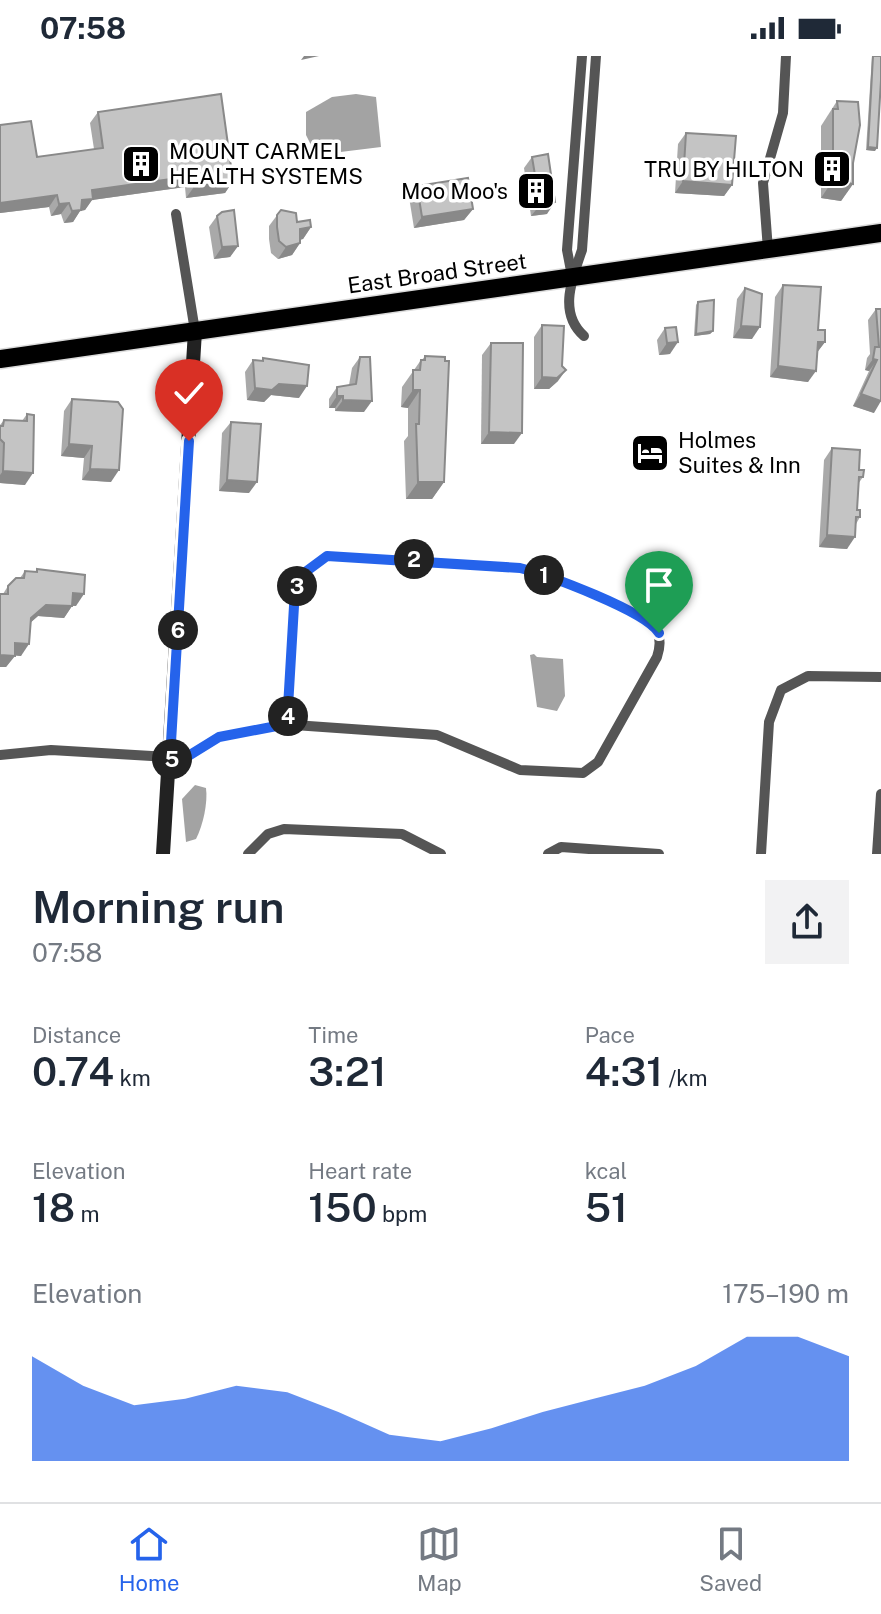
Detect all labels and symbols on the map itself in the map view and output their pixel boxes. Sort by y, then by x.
place label: MOUNT CARMEL HEALTH SYSTEMS [169,138,363,189]
building icon: MOUNT CARMEL HEALTH SYSTEMS [120,143,162,185]
building icon: TRU BY HILTON [811,148,853,190]
place label: TRU BY HILTON [644,156,804,182]
building icon: Moo Moo's [515,170,557,212]
place label: Moo Moo's [401,178,508,204]
street label: East Broad Street [346,248,528,298]
pin [155,359,223,441]
place label: Holmes Suites & Inn [678,427,801,478]
hotel icon: Holmes Suites & Inn [629,432,671,474]
pin: 2 [394,539,434,579]
pin [625,551,693,633]
pin: 1 [524,555,564,595]
pin: 3 [277,566,317,606]
pin: 6 [158,610,198,650]
pin: 4 [268,696,308,736]
pin: 5 [152,739,192,779]

